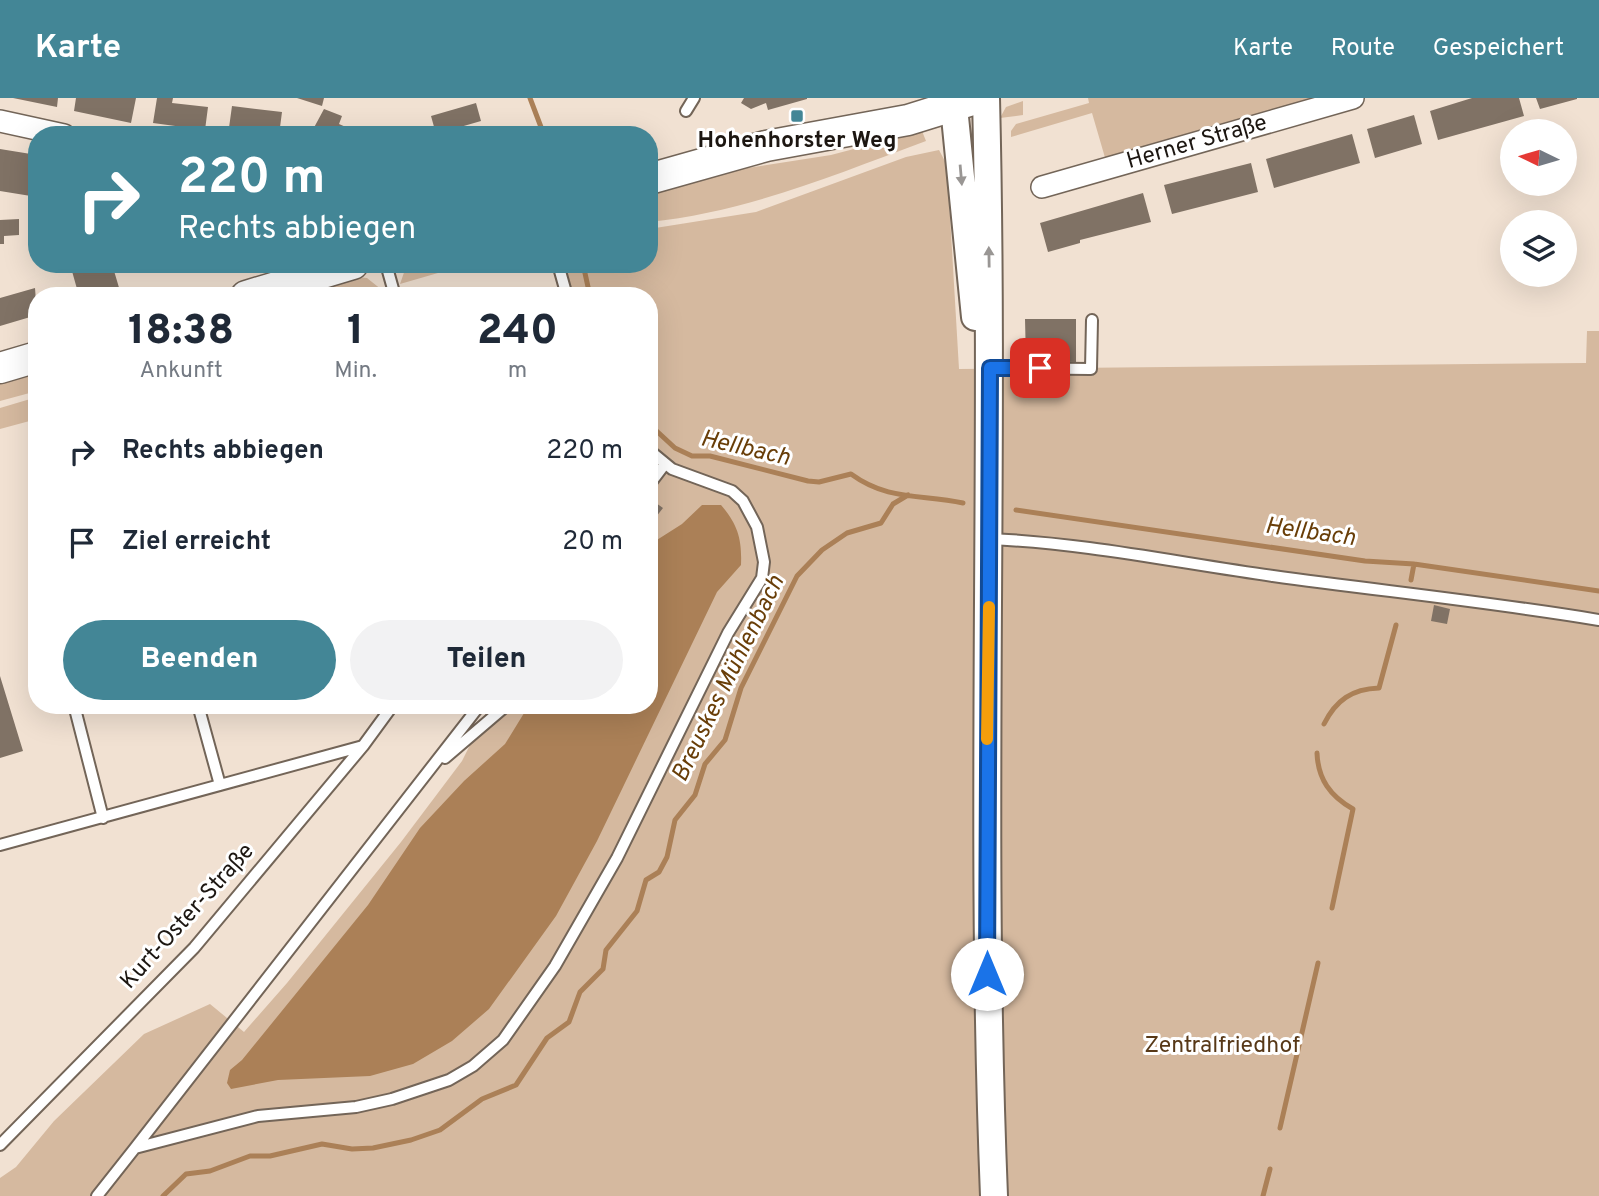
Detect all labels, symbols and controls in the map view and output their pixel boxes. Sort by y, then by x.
text: Karte [35,28,121,70]
text: Karte [1233,34,1293,64]
text: Route [1331,34,1395,64]
text: Gespeichert [1433,34,1564,64]
marker: Hohenhorster Weg [789,108,805,124]
street label: Herner Straße [1123,109,1271,177]
north arrow [1500,119,1577,196]
map controls [1500,119,1577,287]
place label: Hohenhorster Weg [698,127,896,156]
text: 220 m [178,149,325,211]
icon: right [63,154,154,245]
one-way arrow [956,164,967,186]
text: Rechts abbiegen [178,210,416,250]
button: layers [1500,210,1577,287]
one-way arrow [983,246,995,268]
text: 18:38 [128,306,234,359]
text: 1 [347,306,364,359]
text: 240 [477,306,558,359]
pin [1010,338,1070,398]
icon: arrive [1021,349,1059,387]
text: Ankunft [140,357,223,386]
text: Min. [334,357,377,386]
text: m [508,357,527,386]
water label: Hellbach [697,424,793,474]
icon: right [63,433,101,471]
text: Rechts abbiegen [122,435,324,468]
text: 220 m [546,435,623,468]
water label: Hellbach [1263,512,1357,554]
icon: arrive [63,524,101,562]
text: Ziel erreicht [122,526,271,559]
text: 20 m [562,526,623,559]
water label: Breuskes Mühlenbach [666,571,792,787]
button: Beenden [63,620,336,700]
button: Teilen [350,620,623,700]
street label: Kurt-Oster-Straße [115,838,261,996]
position arrow [950,937,1024,1011]
park label: Zentralfriedhof [1144,1032,1300,1061]

